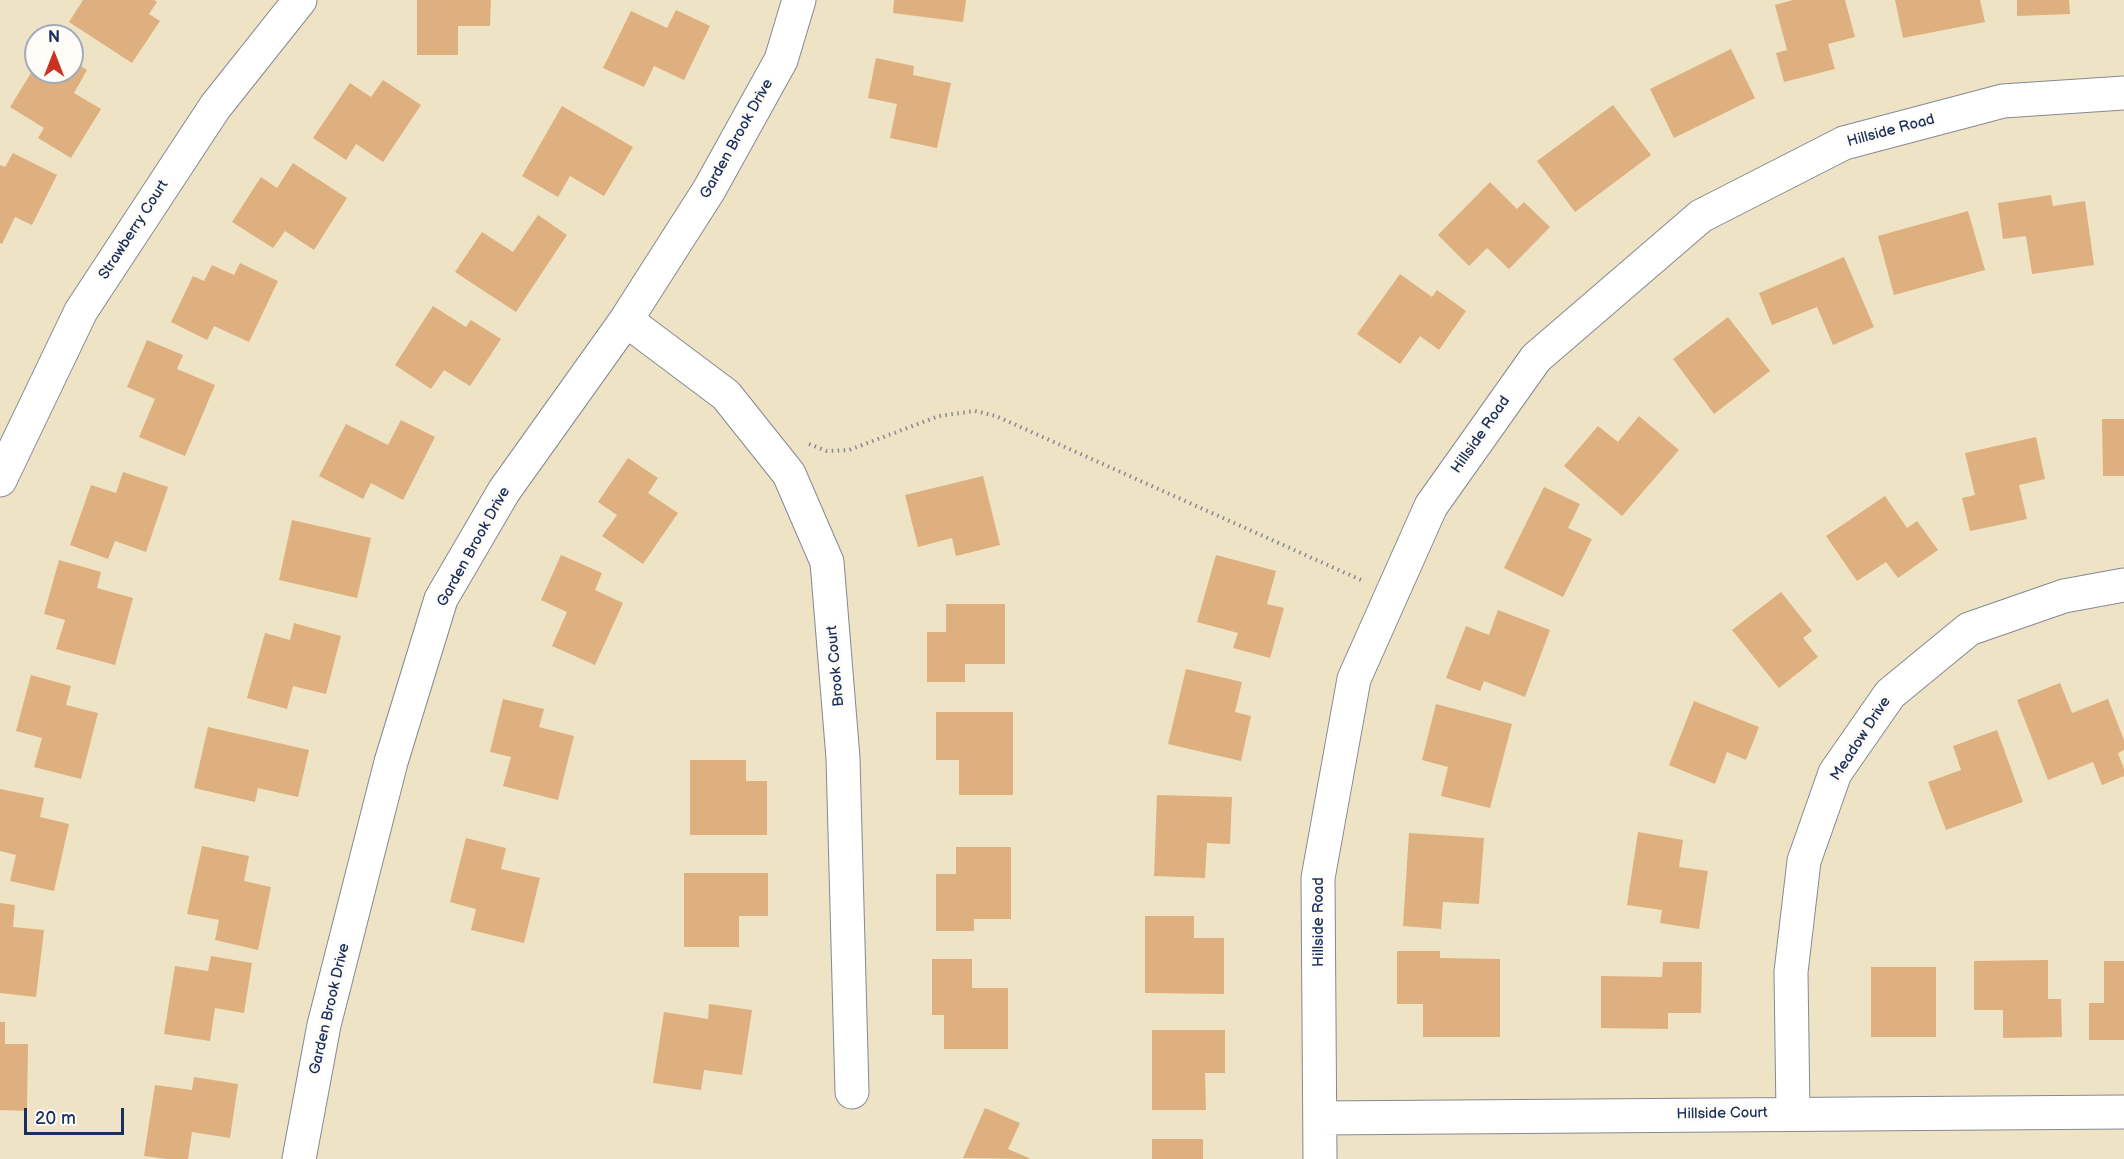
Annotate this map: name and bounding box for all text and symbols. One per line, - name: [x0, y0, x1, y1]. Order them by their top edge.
- north arrow: [24, 24, 84, 84]
- text: N: [48, 28, 60, 47]
- street label: Garden Brook Drive: [697, 76, 777, 202]
- street label: Hillside Road: [1845, 111, 1937, 151]
- street label: Strawberry Court: [95, 177, 173, 283]
- street label: Hillside Road: [1448, 393, 1514, 477]
- street label: Garden Brook Drive: [434, 484, 514, 610]
- street label: Brook Court: [823, 625, 849, 707]
- street label: Meadow Drive: [1827, 694, 1895, 784]
- street label: Hillside Road: [1310, 877, 1328, 967]
- street label: Garden Brook Drive: [306, 942, 354, 1076]
- scale bar: [27, 1096, 128, 1134]
- street label: Hillside Court: [1676, 1104, 1768, 1124]
- text: 20 m: [35, 1108, 76, 1129]

